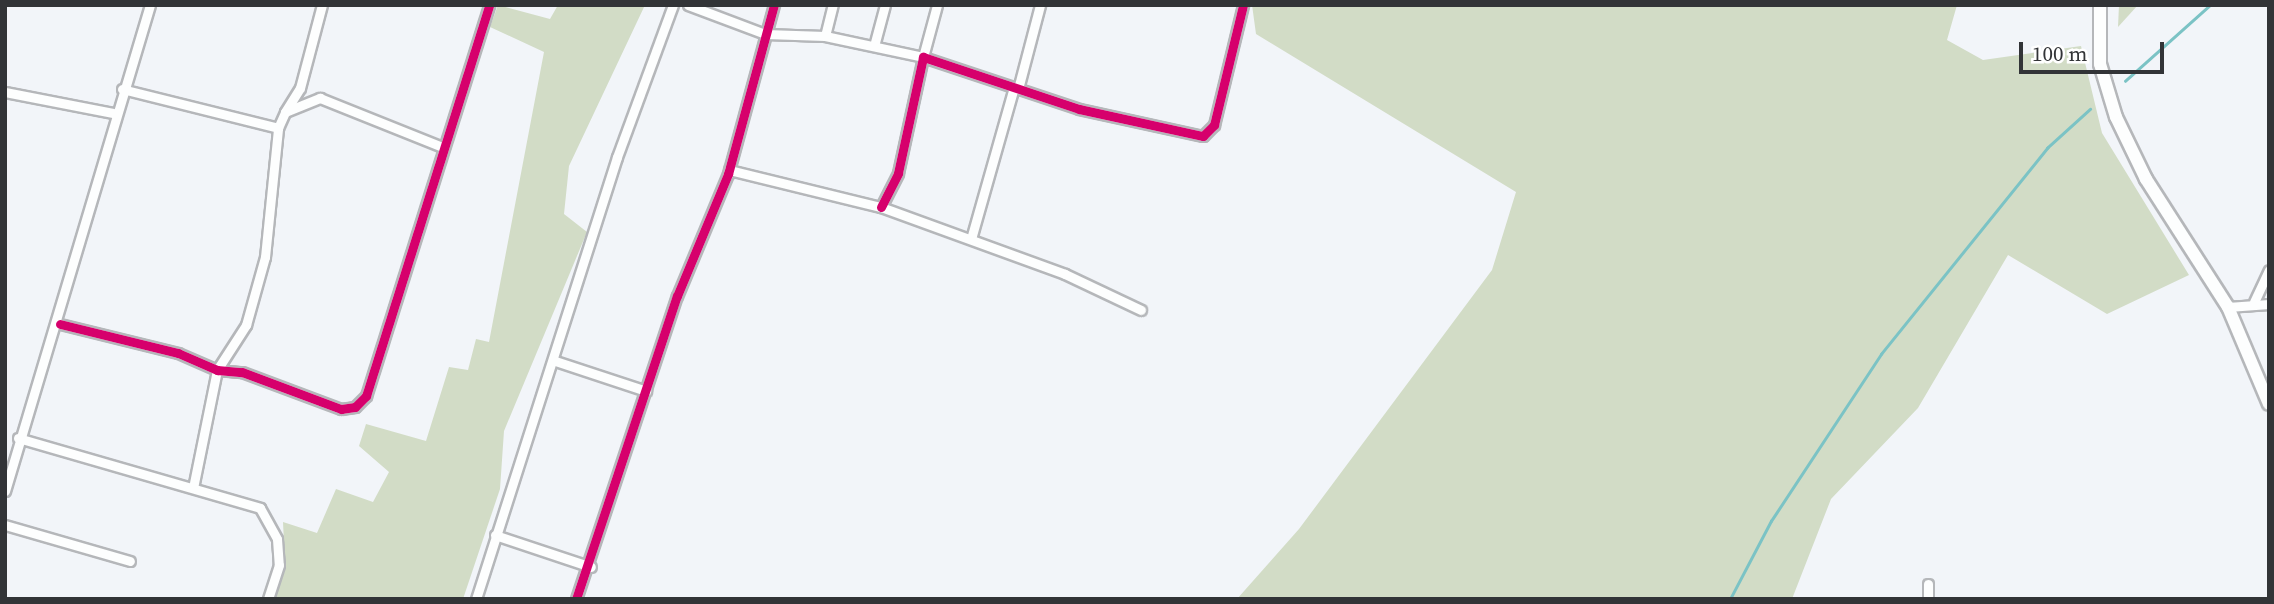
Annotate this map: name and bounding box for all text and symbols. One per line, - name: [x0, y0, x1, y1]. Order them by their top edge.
- scale bar: [2022, 28, 2167, 72]
- text: 100 m: [2032, 39, 2087, 68]

